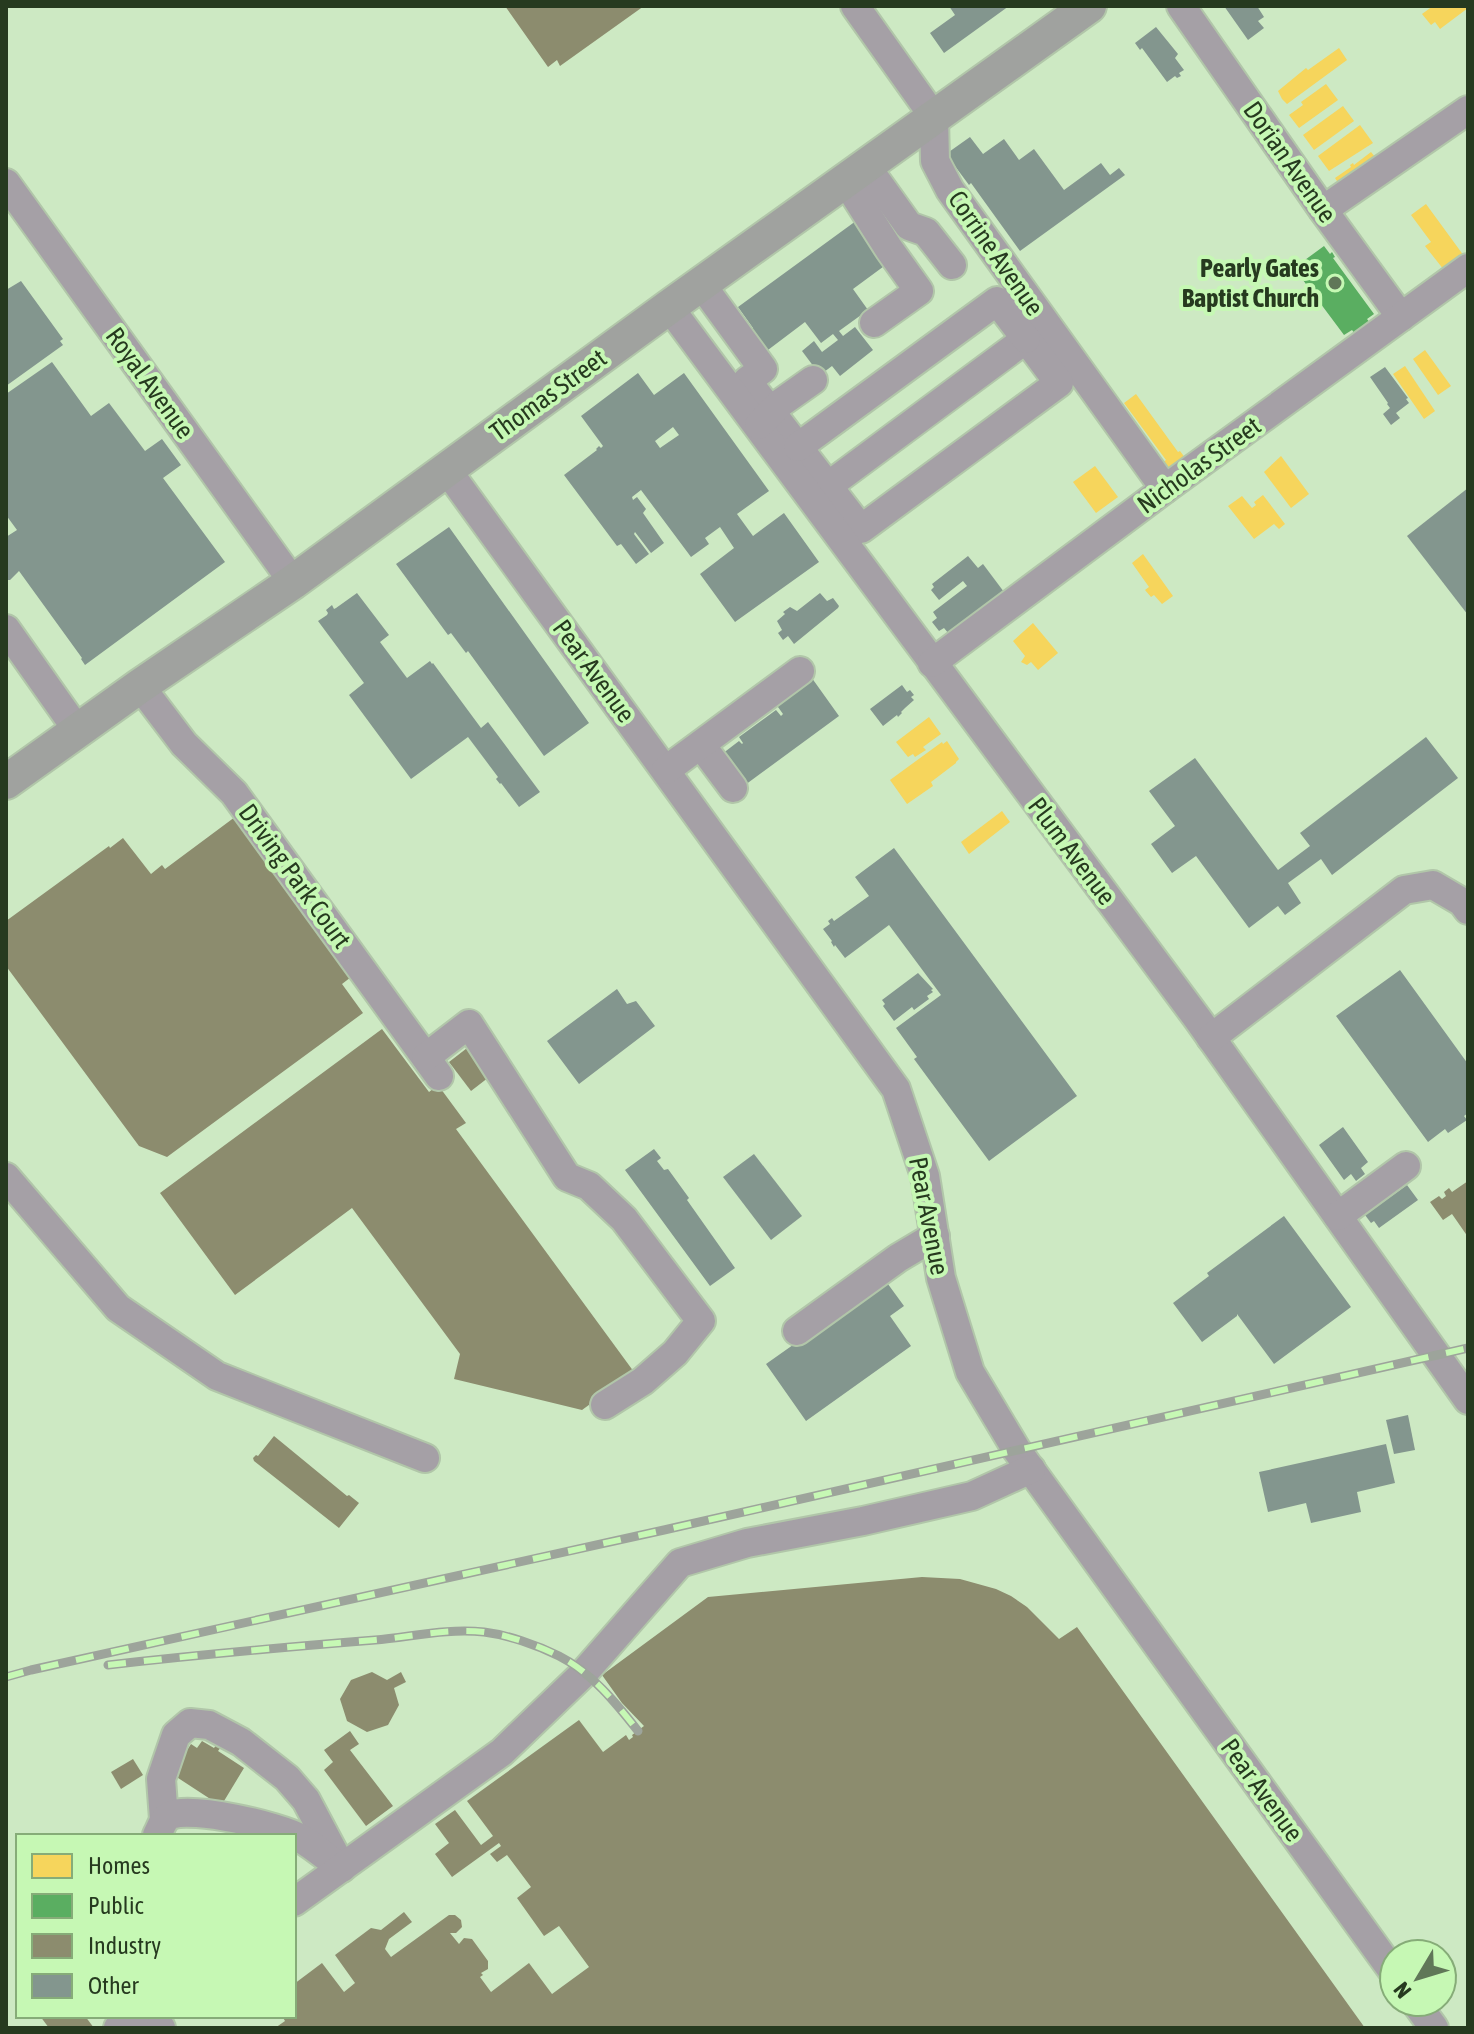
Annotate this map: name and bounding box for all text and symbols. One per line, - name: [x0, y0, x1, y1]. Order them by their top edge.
- street label: Dorian Avenue: [1237, 96, 1343, 228]
- street label: Corrine Avenue: [942, 185, 1050, 321]
- place label: Pearly Gates Baptist Church: [1182, 253, 1319, 313]
- marker: Pearly Gates Baptist Church: [1326, 274, 1344, 292]
- street label: Royal Avenue: [100, 322, 200, 444]
- street label: Thomas Street: [484, 343, 612, 447]
- street label: Nicholas Street: [1132, 410, 1266, 520]
- street label: Pear Avenue: [547, 614, 641, 728]
- street label: Plum Avenue: [1022, 791, 1122, 911]
- street label: Driving Park Court: [233, 798, 357, 954]
- street label: Pear Avenue: [903, 1154, 955, 1278]
- street label: Pear Avenue: [1215, 1733, 1309, 1847]
- legend: [16, 1834, 296, 2018]
- text: Homes: [88, 1852, 150, 1879]
- text: Public: [88, 1892, 144, 1919]
- text: Industry: [88, 1932, 161, 1959]
- north arrow: [1378, 1938, 1458, 2018]
- text: Other: [88, 1972, 139, 1999]
- text: N: [1388, 1977, 1416, 2003]

